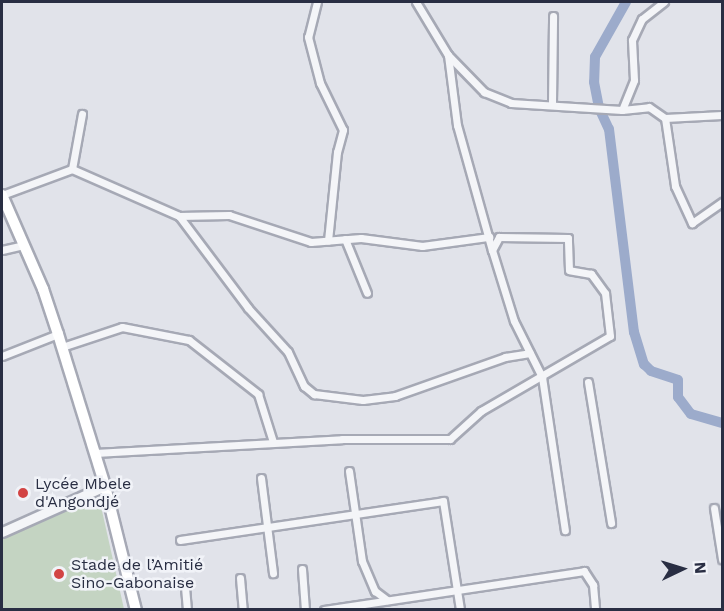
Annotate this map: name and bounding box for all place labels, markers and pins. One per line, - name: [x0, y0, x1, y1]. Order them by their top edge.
- place label: Lycée Mbele d'Angondjé: [35, 474, 131, 512]
- marker: Lycée Mbele d'Angondjé: [16, 486, 30, 500]
- place label: Stade de l’Amitié Sino-Gabonaise: [71, 555, 203, 593]
- marker: Stade de l’Amitié Sino-Gabonaise: [52, 567, 66, 581]

